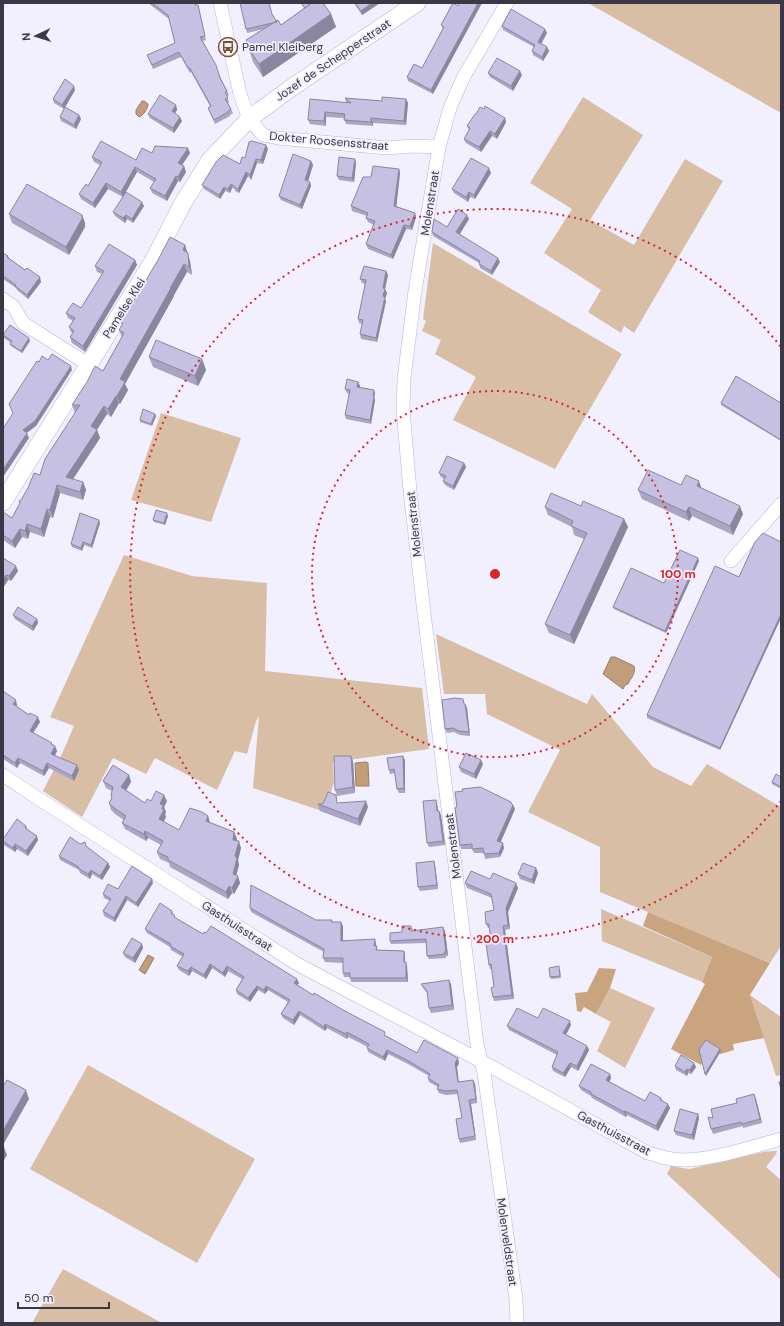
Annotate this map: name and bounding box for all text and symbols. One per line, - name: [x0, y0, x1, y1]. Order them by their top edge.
- street label: Jozef de Schepperstraat: [272, 15, 394, 105]
- north arrow: [16, 16, 56, 56]
- text: N: [19, 32, 33, 41]
- bus stop icon: Pamel Kleiberg: [217, 36, 239, 58]
- place label: Pamel Kleiberg: [242, 39, 324, 55]
- street label: Dokter Roosensstraat: [269, 128, 390, 154]
- street label: Molenstraat: [417, 169, 443, 237]
- street label: Pamelse Klei: [99, 274, 149, 341]
- street label: Molenstraat: [403, 490, 425, 558]
- text: 100 m: [660, 566, 696, 582]
- centre of rings: [488, 567, 502, 581]
- street label: Molenstraat: [441, 812, 465, 880]
- street label: Gasthuisstraat: [199, 897, 276, 955]
- text: 200 m: [476, 931, 514, 947]
- street label: Gasthuisstraat: [574, 1107, 654, 1159]
- street label: Molenveldstraat: [493, 1197, 521, 1287]
- scale bar: [18, 1284, 109, 1310]
- text: 50 m: [24, 1290, 53, 1306]

